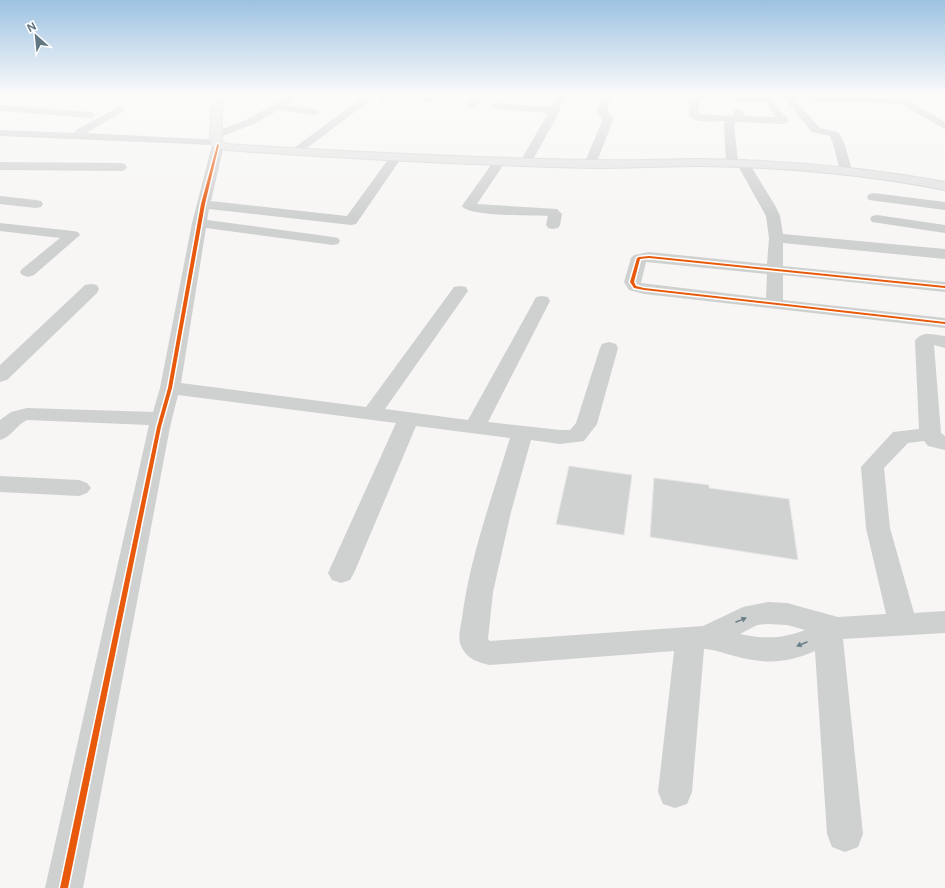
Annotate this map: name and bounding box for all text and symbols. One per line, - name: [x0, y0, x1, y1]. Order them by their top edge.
- north arrow: [16, 16, 56, 56]
- text: N: [25, 20, 38, 34]
- one-way arrow: [736, 617, 747, 623]
- one-way arrow: [797, 641, 808, 647]

